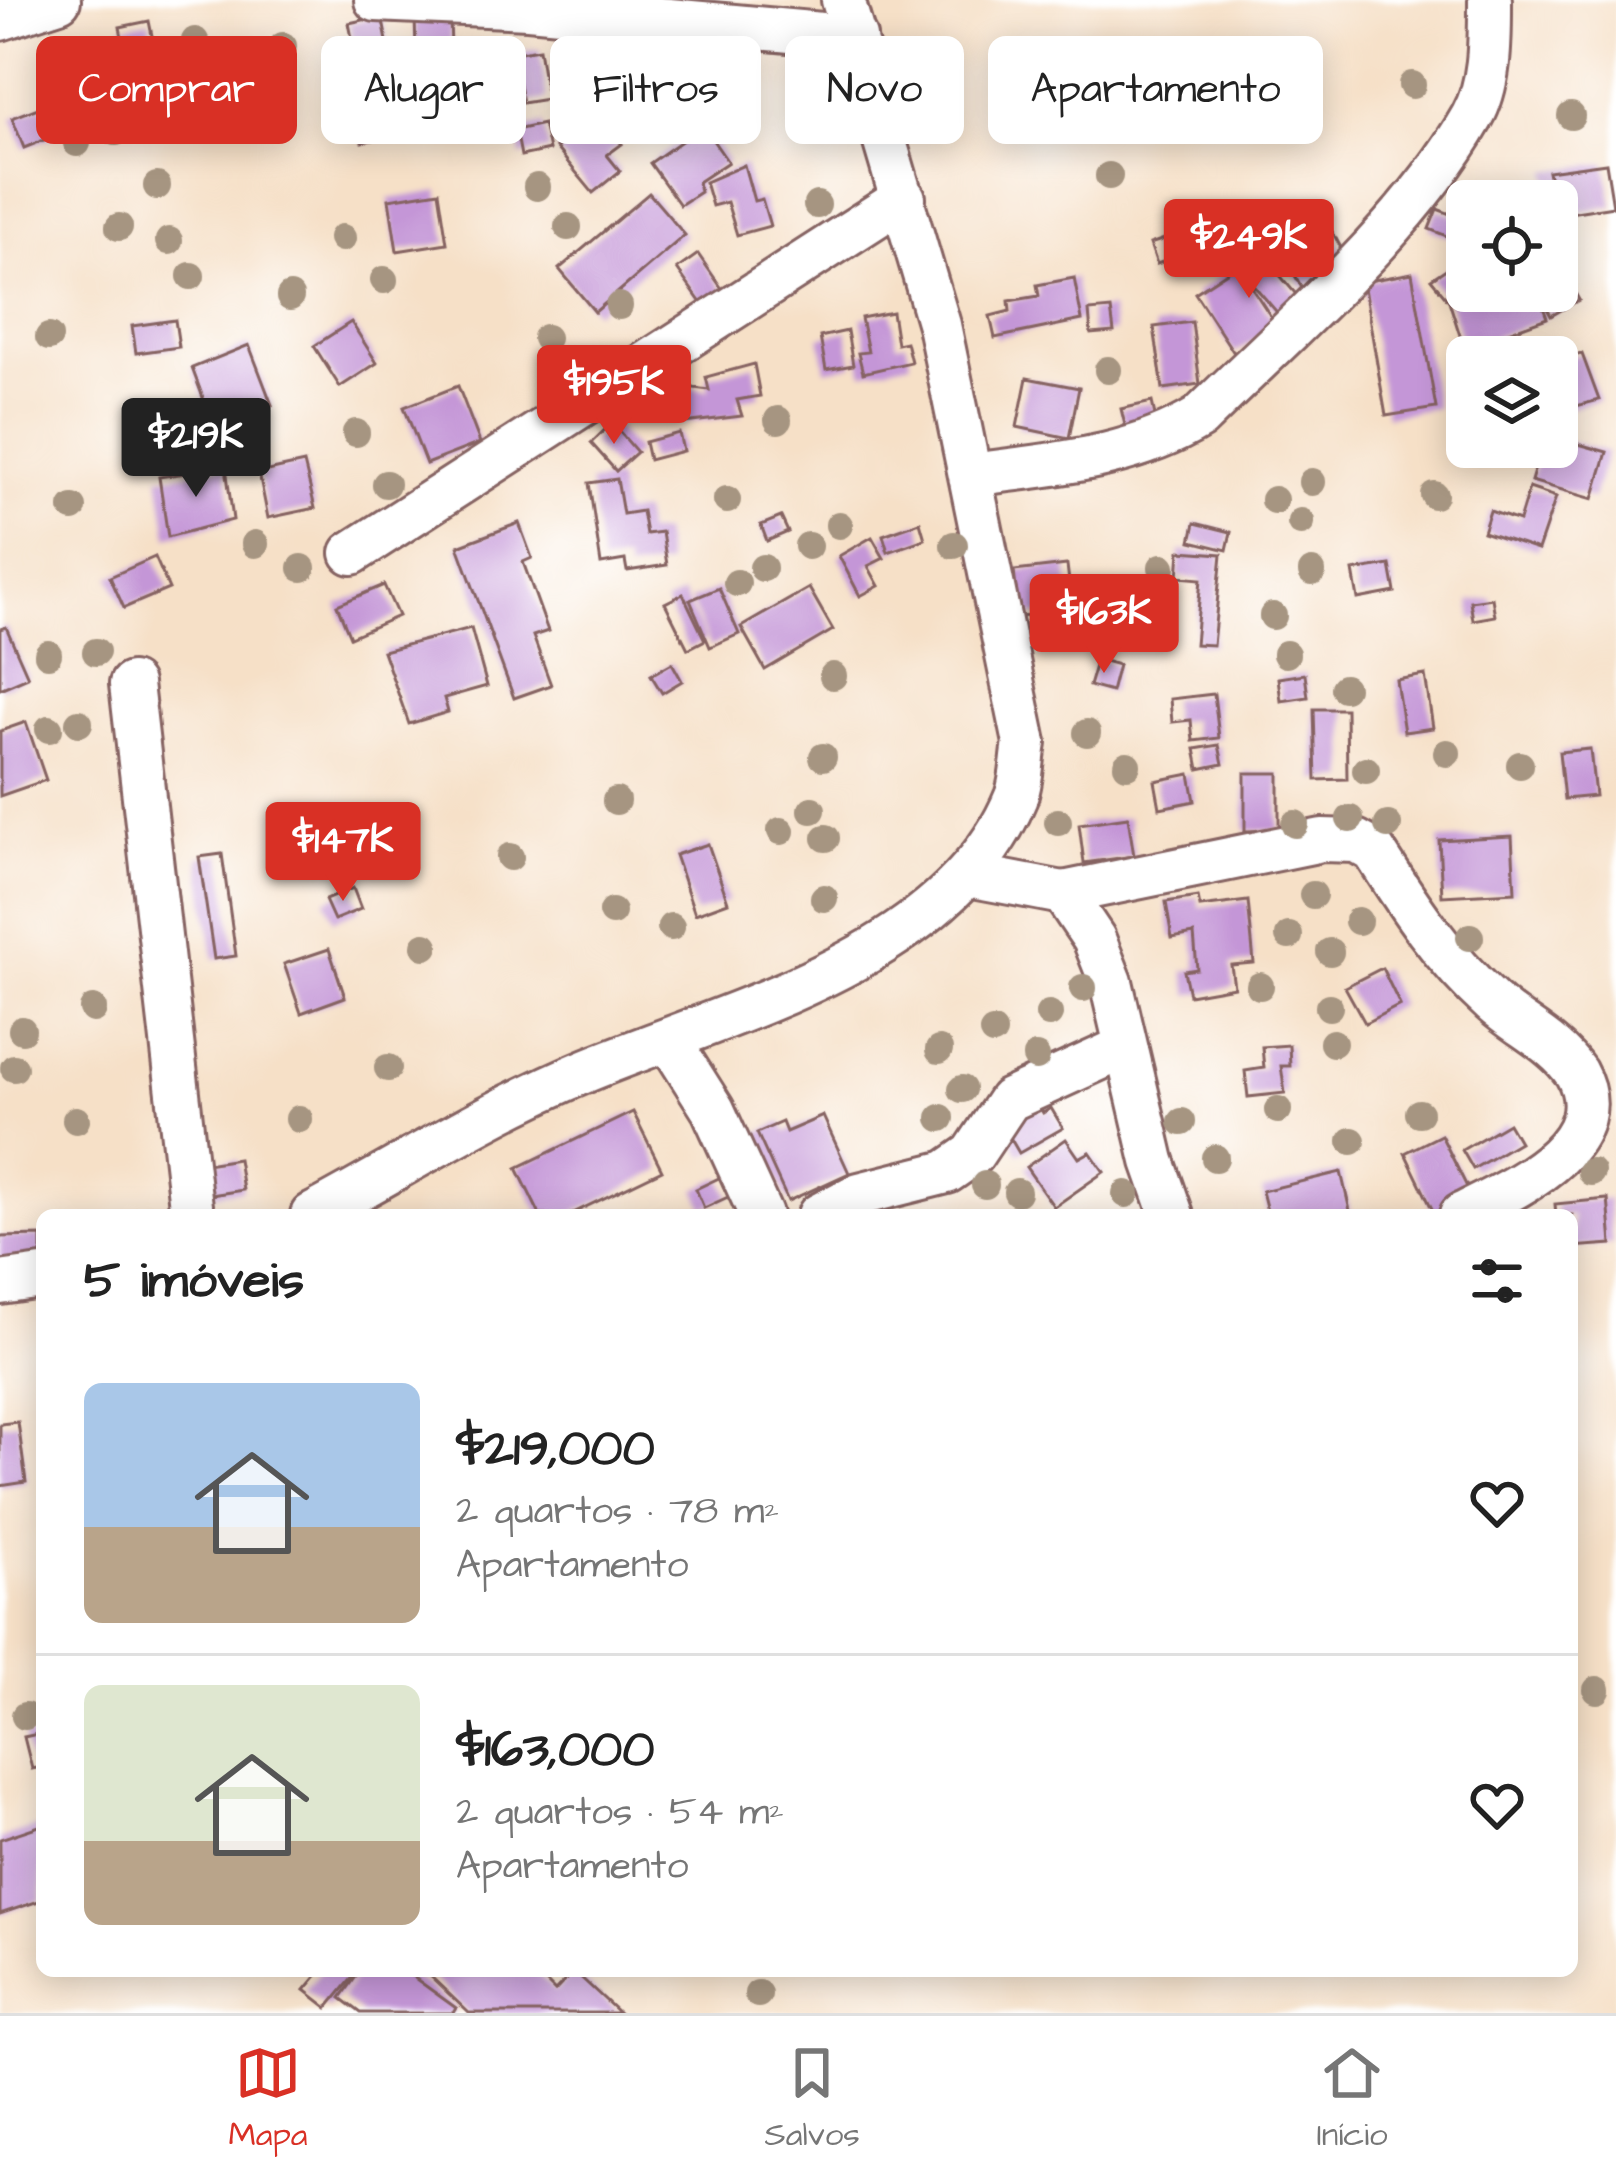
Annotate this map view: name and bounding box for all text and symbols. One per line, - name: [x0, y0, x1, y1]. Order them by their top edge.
- chip: Comprar: [36, 36, 297, 144]
- chip: Alugar: [321, 36, 526, 144]
- chip: Filtros: [550, 36, 761, 144]
- chip: Novo: [785, 36, 964, 144]
- chip: Apartamento: [988, 36, 1323, 144]
- map controls: [1446, 180, 1578, 468]
- button: locate: [1446, 180, 1578, 312]
- pin: $249K: [1165, 199, 1333, 301]
- text: $249K: [1191, 211, 1307, 265]
- button: layers: [1446, 336, 1578, 468]
- pin: $195K: [530, 345, 698, 447]
- text: $195K: [564, 357, 664, 411]
- pin: $219K: [112, 398, 280, 500]
- text: $219K: [149, 410, 243, 464]
- pin: $163K: [1020, 574, 1188, 676]
- text: $163K: [1057, 586, 1151, 640]
- pin: $147K: [259, 802, 427, 904]
- text: $147K: [293, 814, 393, 868]
- text: 5 imóveis: [84, 1246, 304, 1317]
- icon: filters: [1464, 1248, 1530, 1314]
- text: $219,000: [456, 1414, 655, 1485]
- icon: home: [180, 1431, 324, 1575]
- icon: heart: [1464, 1470, 1530, 1536]
- text: 2 quartos · 78 m²: [456, 1485, 779, 1539]
- text: Apartamento: [456, 1539, 688, 1593]
- text: $163,000: [456, 1715, 654, 1786]
- icon: home: [180, 1733, 324, 1877]
- icon: heart: [1464, 1772, 1530, 1838]
- text: 2 quartos · 54 m²: [456, 1786, 784, 1840]
- text: Apartamento: [456, 1840, 688, 1894]
- tab: Mapa: [228, 2040, 308, 2158]
- tab: Salvos: [764, 2040, 860, 2158]
- tab: Início: [1317, 2040, 1388, 2158]

